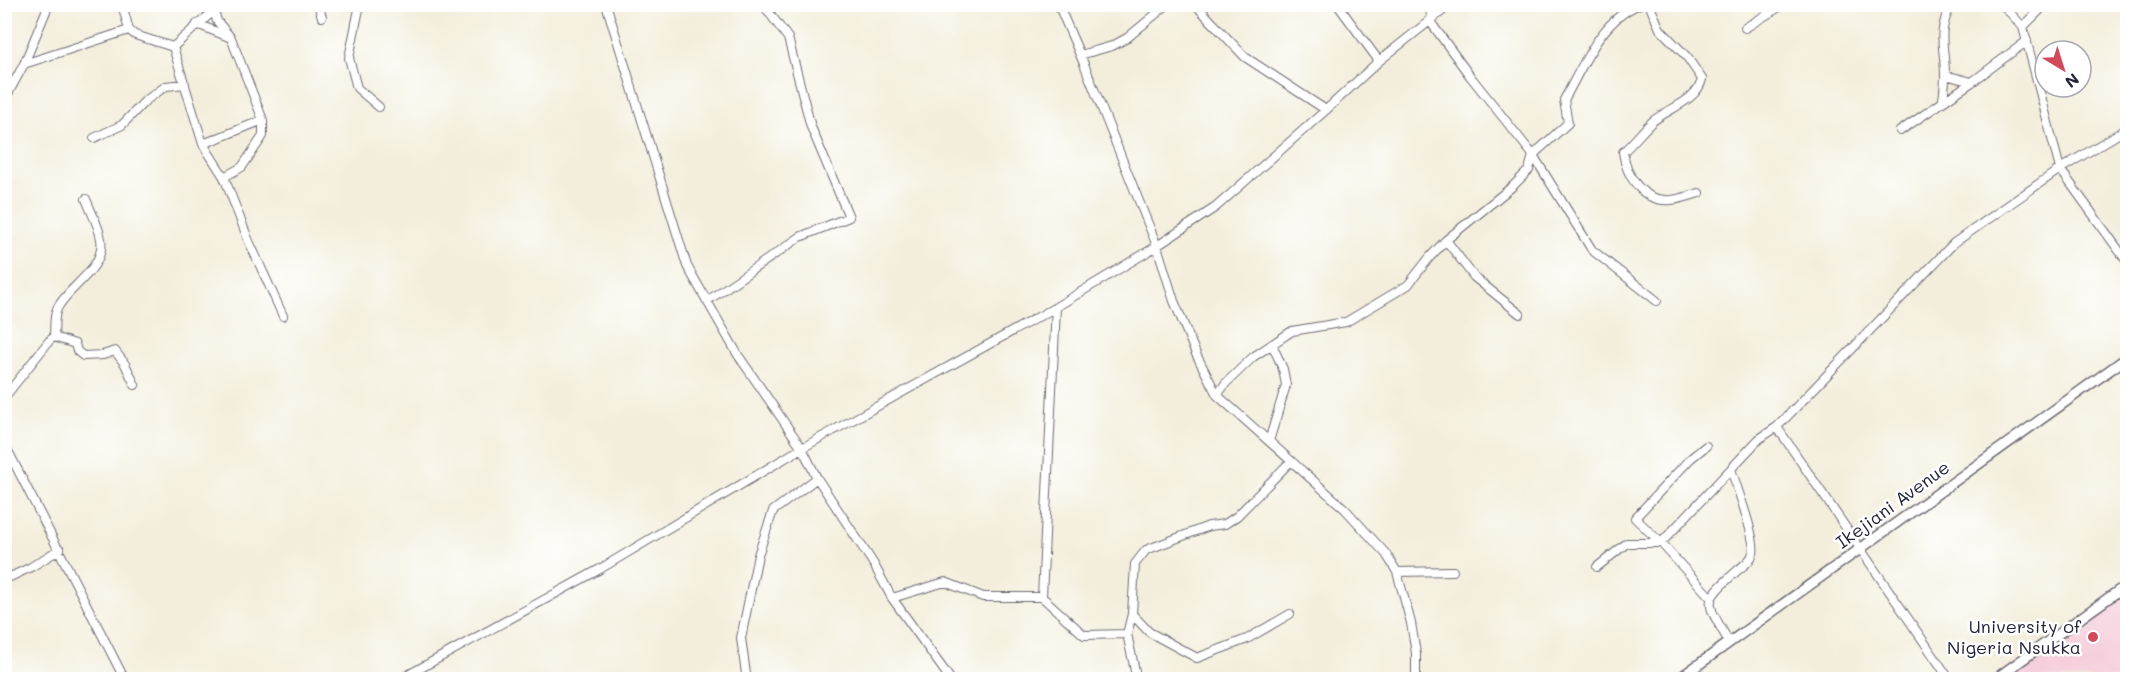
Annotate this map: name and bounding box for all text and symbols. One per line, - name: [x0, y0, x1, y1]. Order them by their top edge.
- north arrow: [2033, 39, 2093, 99]
- text: N: [2061, 69, 2084, 93]
- street label: Ikejiani Avenue: [1831, 455, 1954, 554]
- place label: University of Nigeria Nsukka: [1947, 614, 2082, 659]
- marker: University of Nigeria Nsukka: [2086, 630, 2100, 644]

